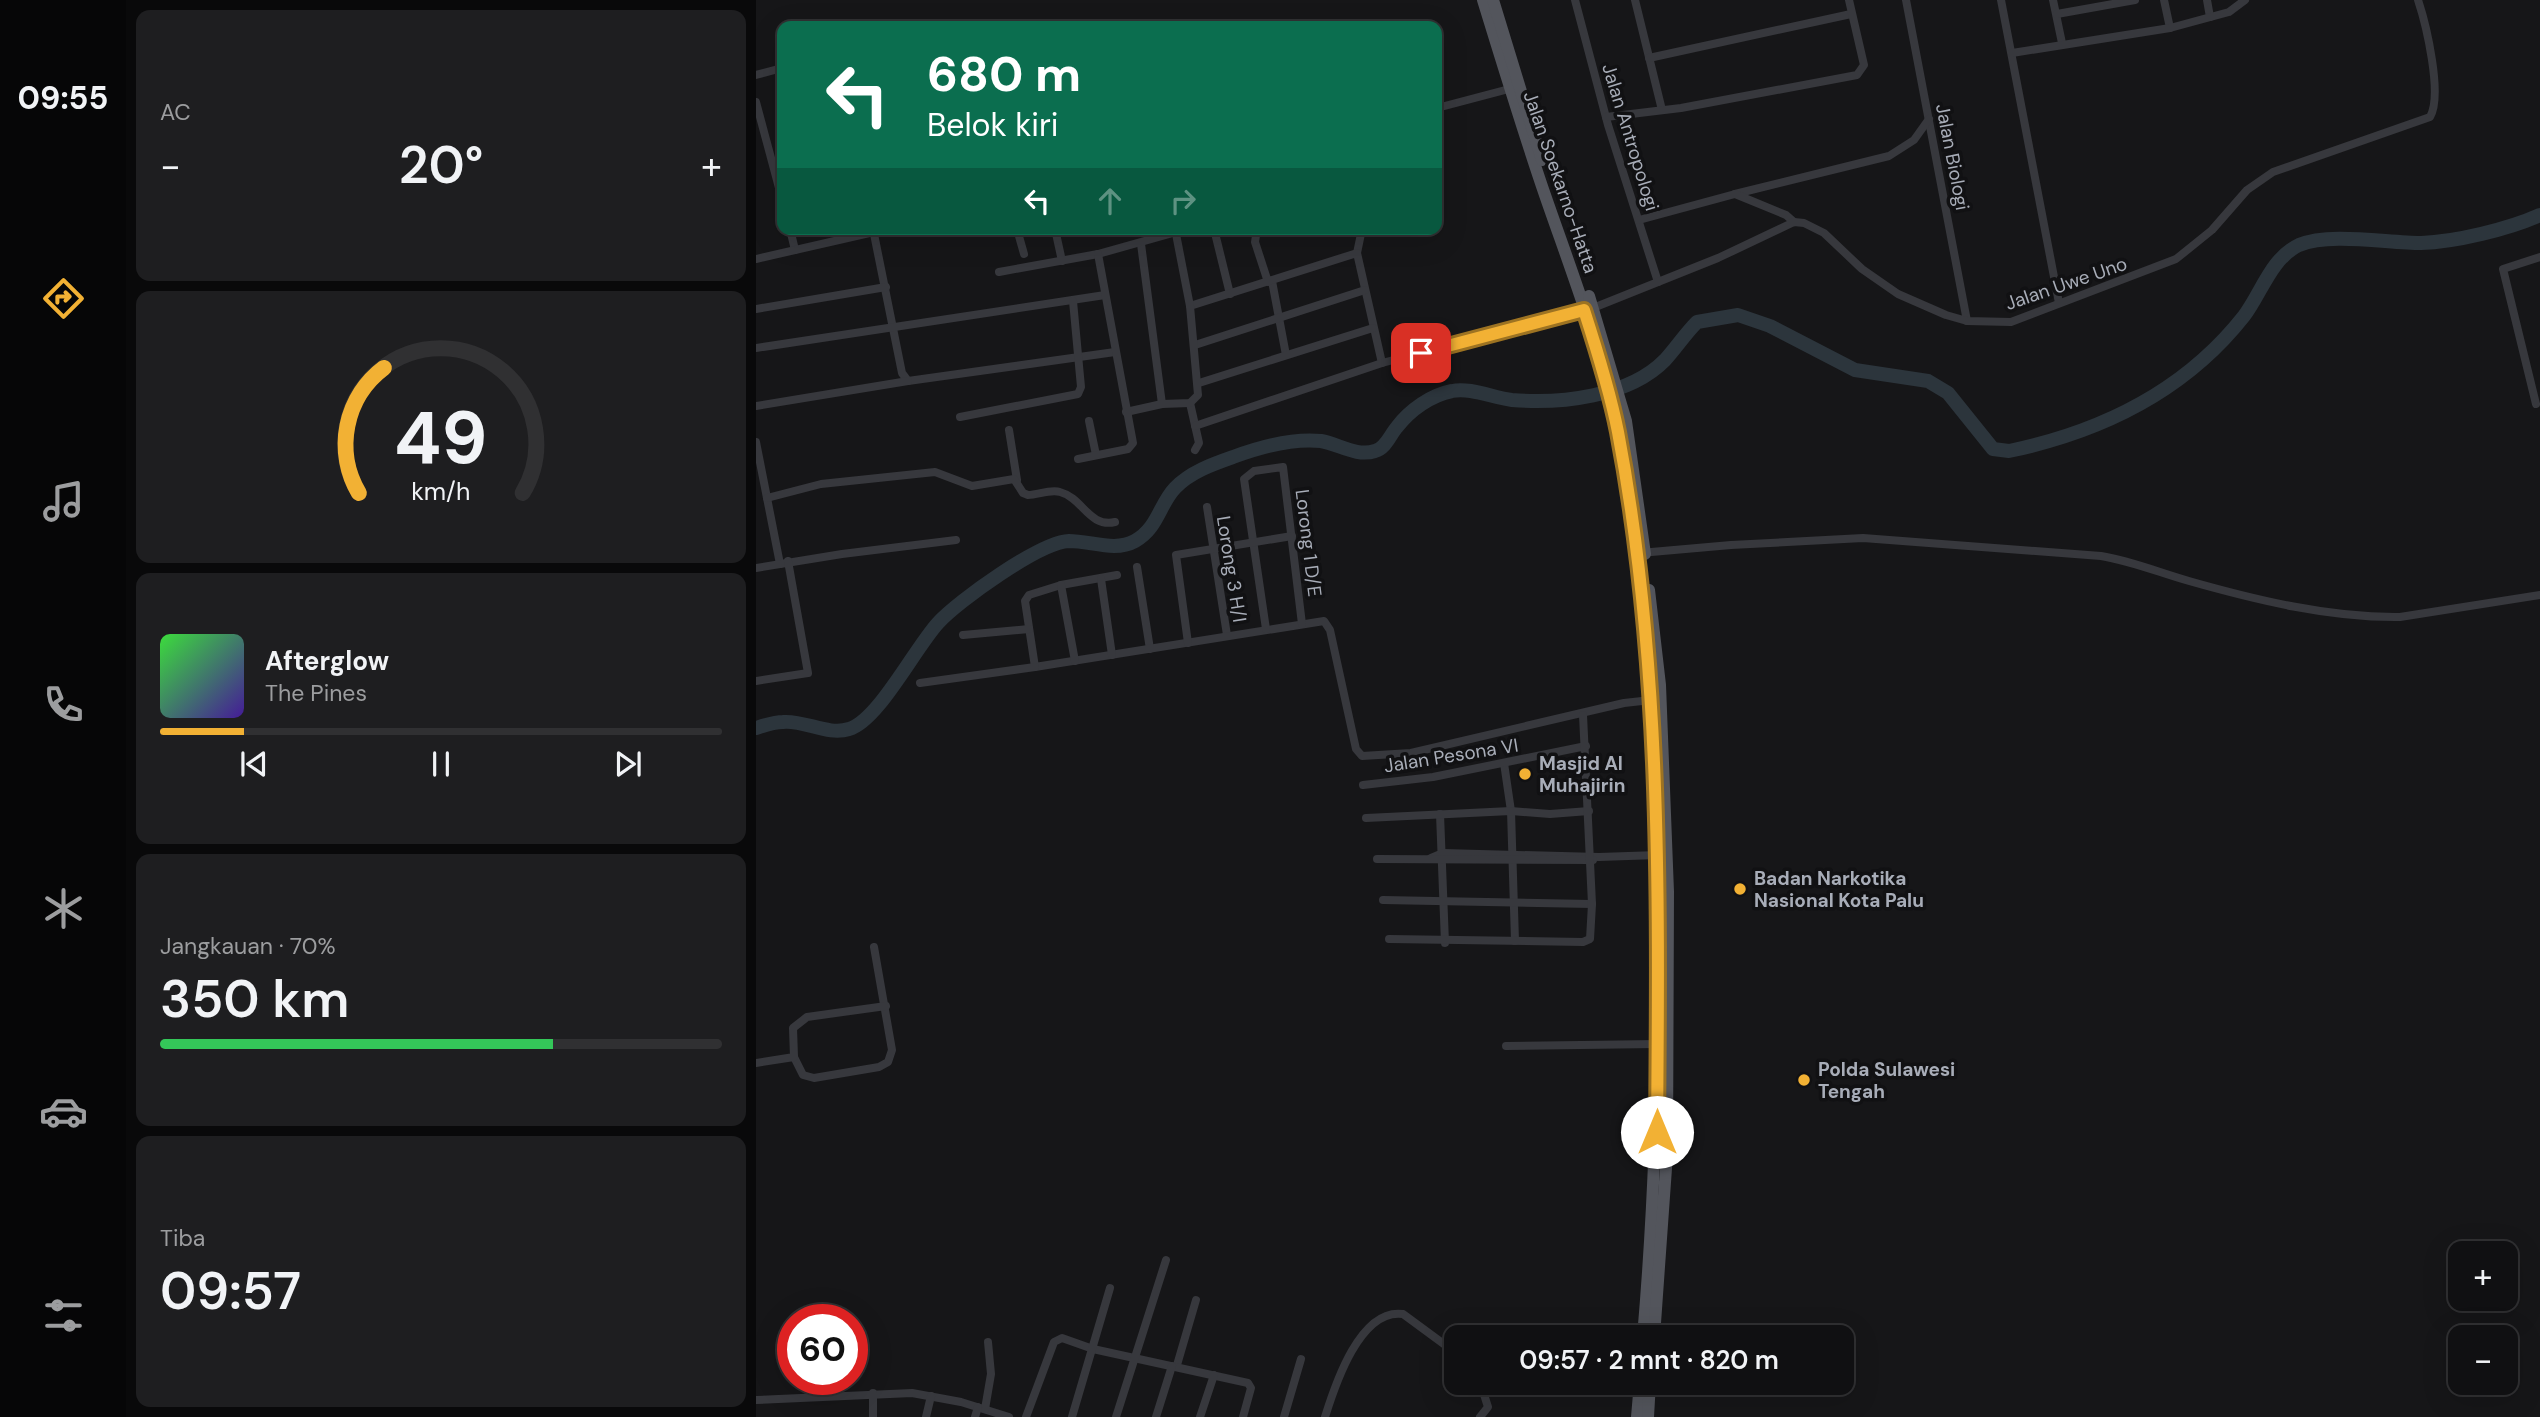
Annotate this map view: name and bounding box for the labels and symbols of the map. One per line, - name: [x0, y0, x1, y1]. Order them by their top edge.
- street label: Jalan Antropologi: [1596, 60, 1665, 214]
- street label: Jalan Soekarno-Hatta: [1518, 88, 1603, 277]
- street label: Jalan Biologi: [1930, 102, 1975, 212]
- street label: Jalan Uwe Uno: [2002, 251, 2130, 316]
- pin: [1391, 323, 1451, 383]
- street label: Lorong 1 D/E: [1290, 488, 1327, 598]
- street label: Lorong 3 H/I: [1211, 514, 1252, 624]
- street label: Jalan Pesona VI: [1382, 733, 1520, 778]
- place label: Masjid Al Muhajirin: [1539, 751, 1626, 798]
- marker: Masjid Al Muhajirin: [1517, 766, 1533, 782]
- place label: Badan Narkotika Nasional Kota Palu: [1754, 866, 1924, 913]
- marker: Badan Narkotika Nasional Kota Palu: [1732, 881, 1748, 897]
- place label: Polda Sulawesi Tengah: [1818, 1057, 1955, 1104]
- marker: Polda Sulawesi Tengah: [1796, 1072, 1812, 1088]
- position arrow: [1620, 1095, 1694, 1169]
- speed limit sign: 60: [777, 1304, 868, 1395]

